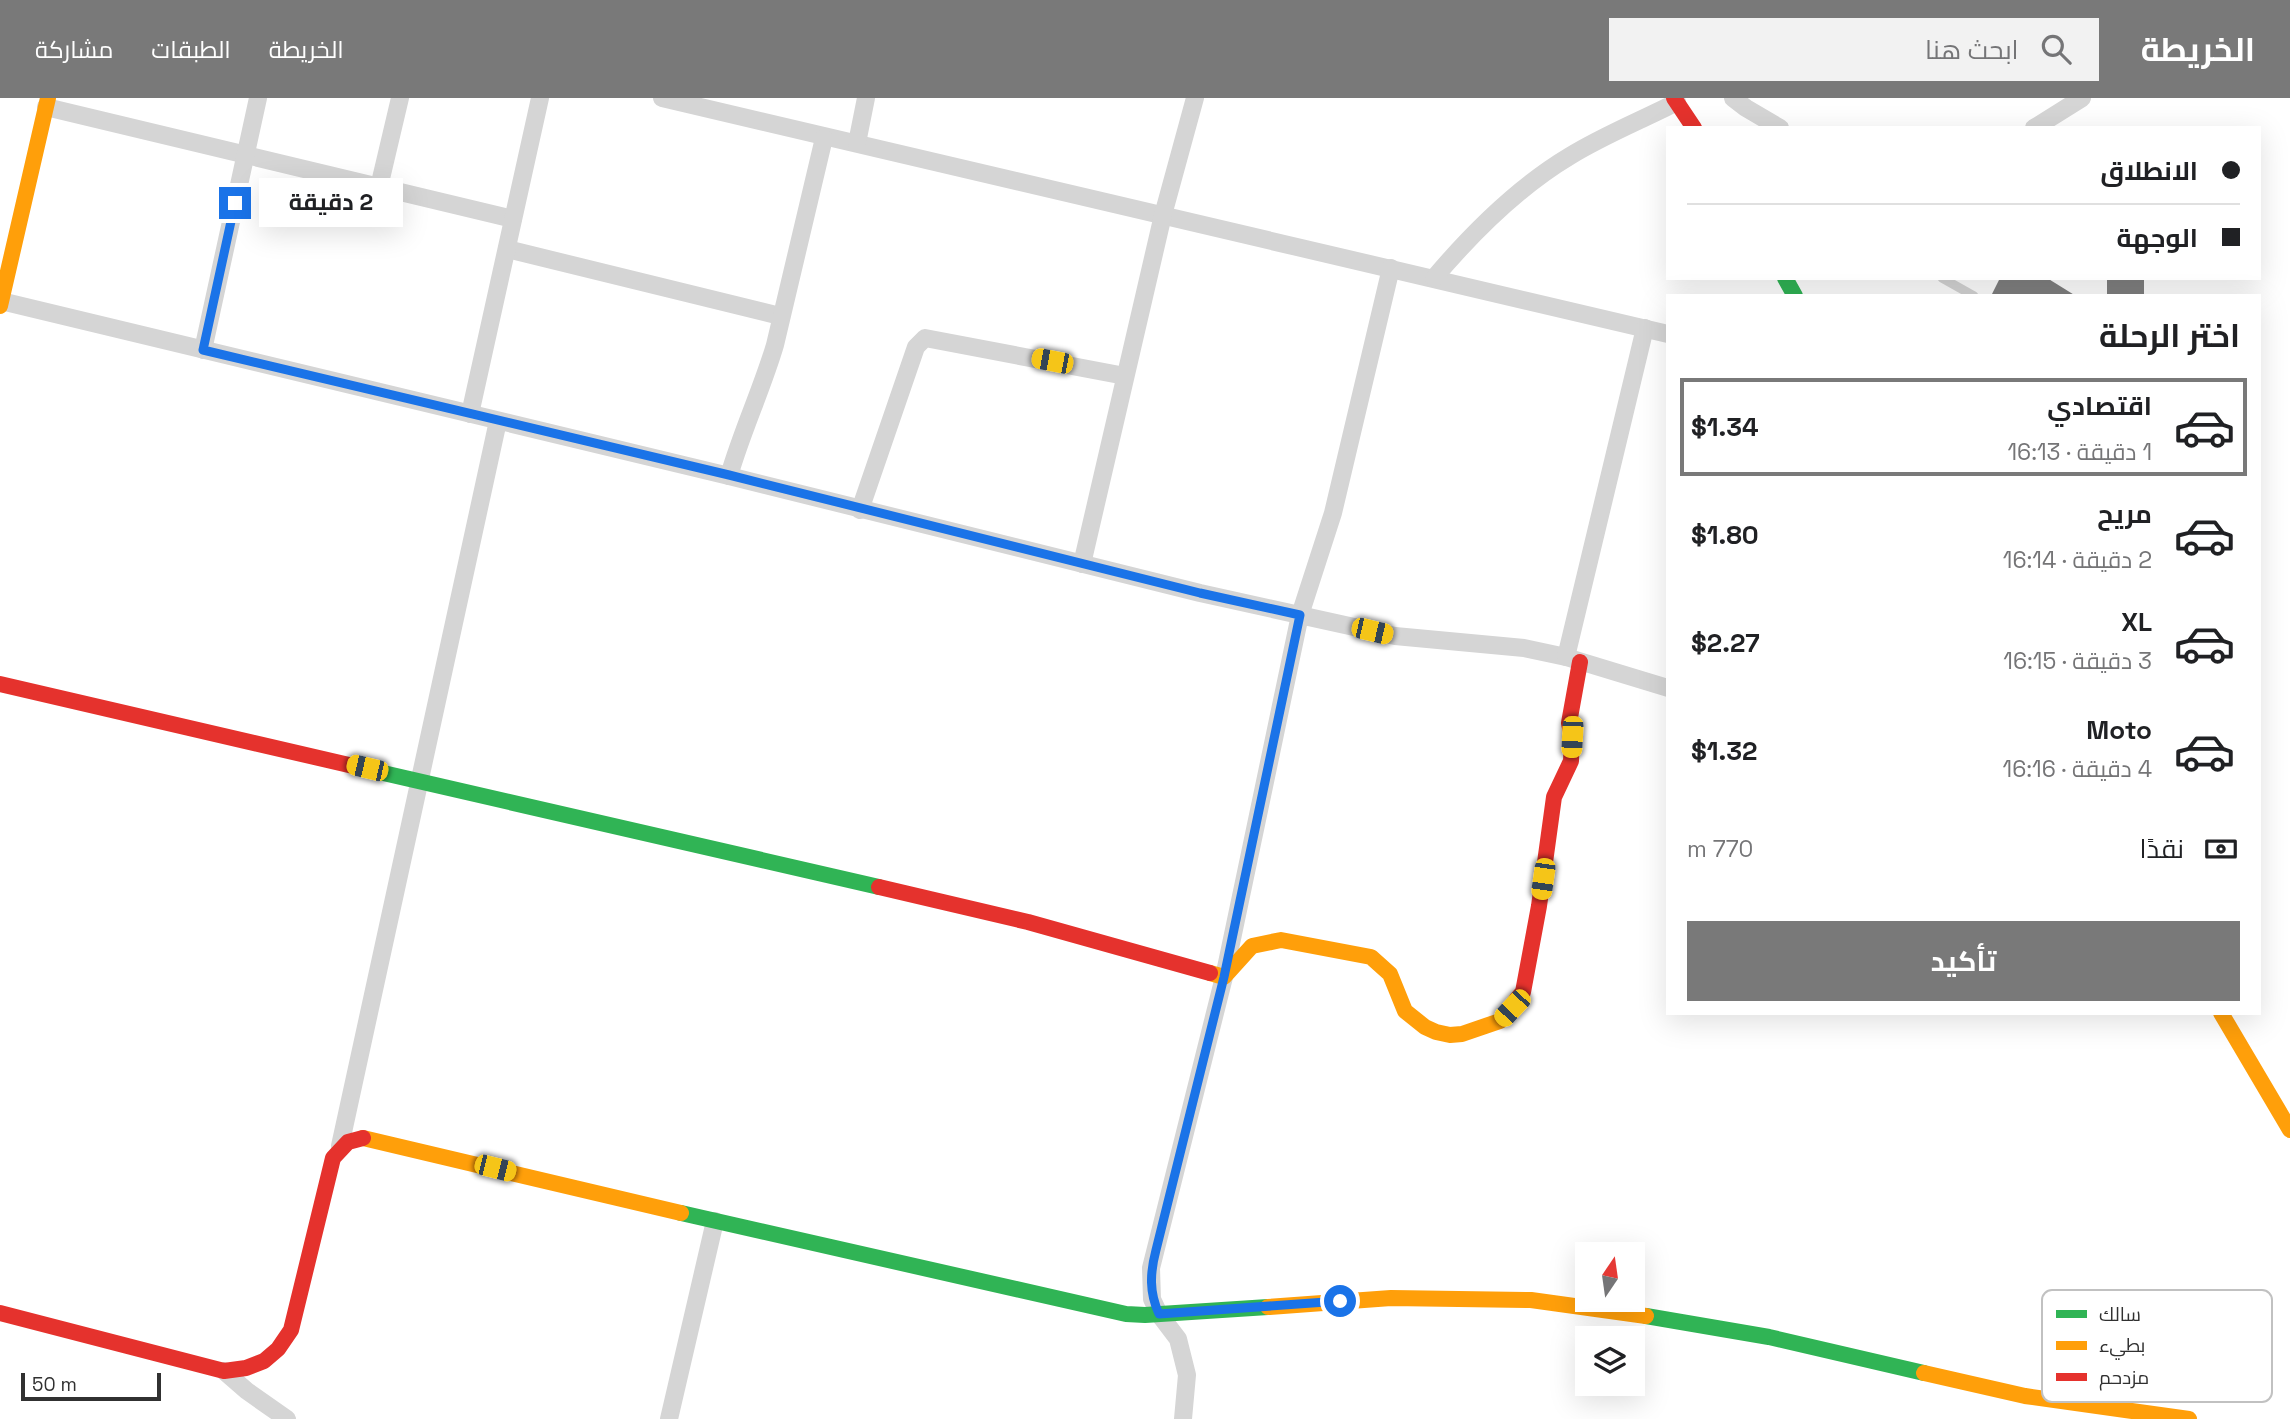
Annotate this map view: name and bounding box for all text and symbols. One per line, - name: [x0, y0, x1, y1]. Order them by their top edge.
- search box: [1609, 18, 2099, 81]
- text: الخريطة: [2141, 29, 2255, 71]
- icon: search: [2037, 30, 2075, 68]
- text: ابحث هنا: [1925, 33, 2019, 67]
- text: مشاركة: [35, 34, 113, 65]
- text: الطبقات: [151, 34, 231, 65]
- text: الخريطة: [269, 34, 344, 65]
- text: الانطلاق: [2100, 154, 2198, 188]
- callout: 2 دقيقة: [260, 178, 403, 228]
- route end: [219, 187, 251, 219]
- text: 2 دقيقة: [289, 187, 373, 217]
- text: الوجهة: [2117, 221, 2198, 255]
- text: اختر الرحلة: [2099, 316, 2240, 356]
- car: [1030, 347, 1075, 375]
- text: اقتصادي: [2047, 389, 2152, 423]
- icon: car: [2173, 396, 2236, 459]
- text: $1.34: [1691, 410, 1759, 444]
- text: 1 دقيقة · 16:13: [2008, 437, 2152, 467]
- text: مريح: [2097, 497, 2152, 531]
- icon: car: [2173, 504, 2236, 567]
- text: $1.80: [1691, 518, 1759, 552]
- text: 2 دقيقة · 16:14: [2003, 545, 2152, 575]
- text: XL: [2121, 605, 2152, 639]
- icon: car: [2173, 612, 2236, 675]
- car: [1350, 616, 1395, 646]
- text: $2.27: [1691, 626, 1760, 660]
- text: 3 دقيقة · 16:15: [2003, 646, 2152, 676]
- text: Moto: [2086, 713, 2152, 747]
- car: [1561, 715, 1584, 759]
- icon: car: [2173, 720, 2236, 783]
- text: $1.32: [1691, 734, 1758, 768]
- car: [345, 753, 390, 783]
- text: 4 دقيقة · 16:16: [2003, 754, 2152, 784]
- icon: cash: [2202, 830, 2240, 868]
- text: نقدًا: [2140, 832, 2184, 866]
- text: 770 m: [1687, 834, 1753, 864]
- car: [1530, 857, 1557, 901]
- button: تأكيد: [1687, 921, 2240, 1001]
- car: [1490, 985, 1535, 1031]
- car: [473, 1153, 518, 1183]
- north arrow: [1575, 1242, 1645, 1312]
- map controls: [1575, 1242, 1645, 1396]
- route start: [1324, 1285, 1356, 1317]
- legend: [2042, 1290, 2272, 1402]
- text: سالك: [2099, 1302, 2141, 1327]
- button: layers: [1575, 1326, 1645, 1396]
- text: بطيء: [2099, 1333, 2145, 1360]
- text: مزدحم: [2099, 1365, 2149, 1391]
- scale bar: [21, 1370, 161, 1402]
- text: 50 m: [32, 1372, 77, 1397]

